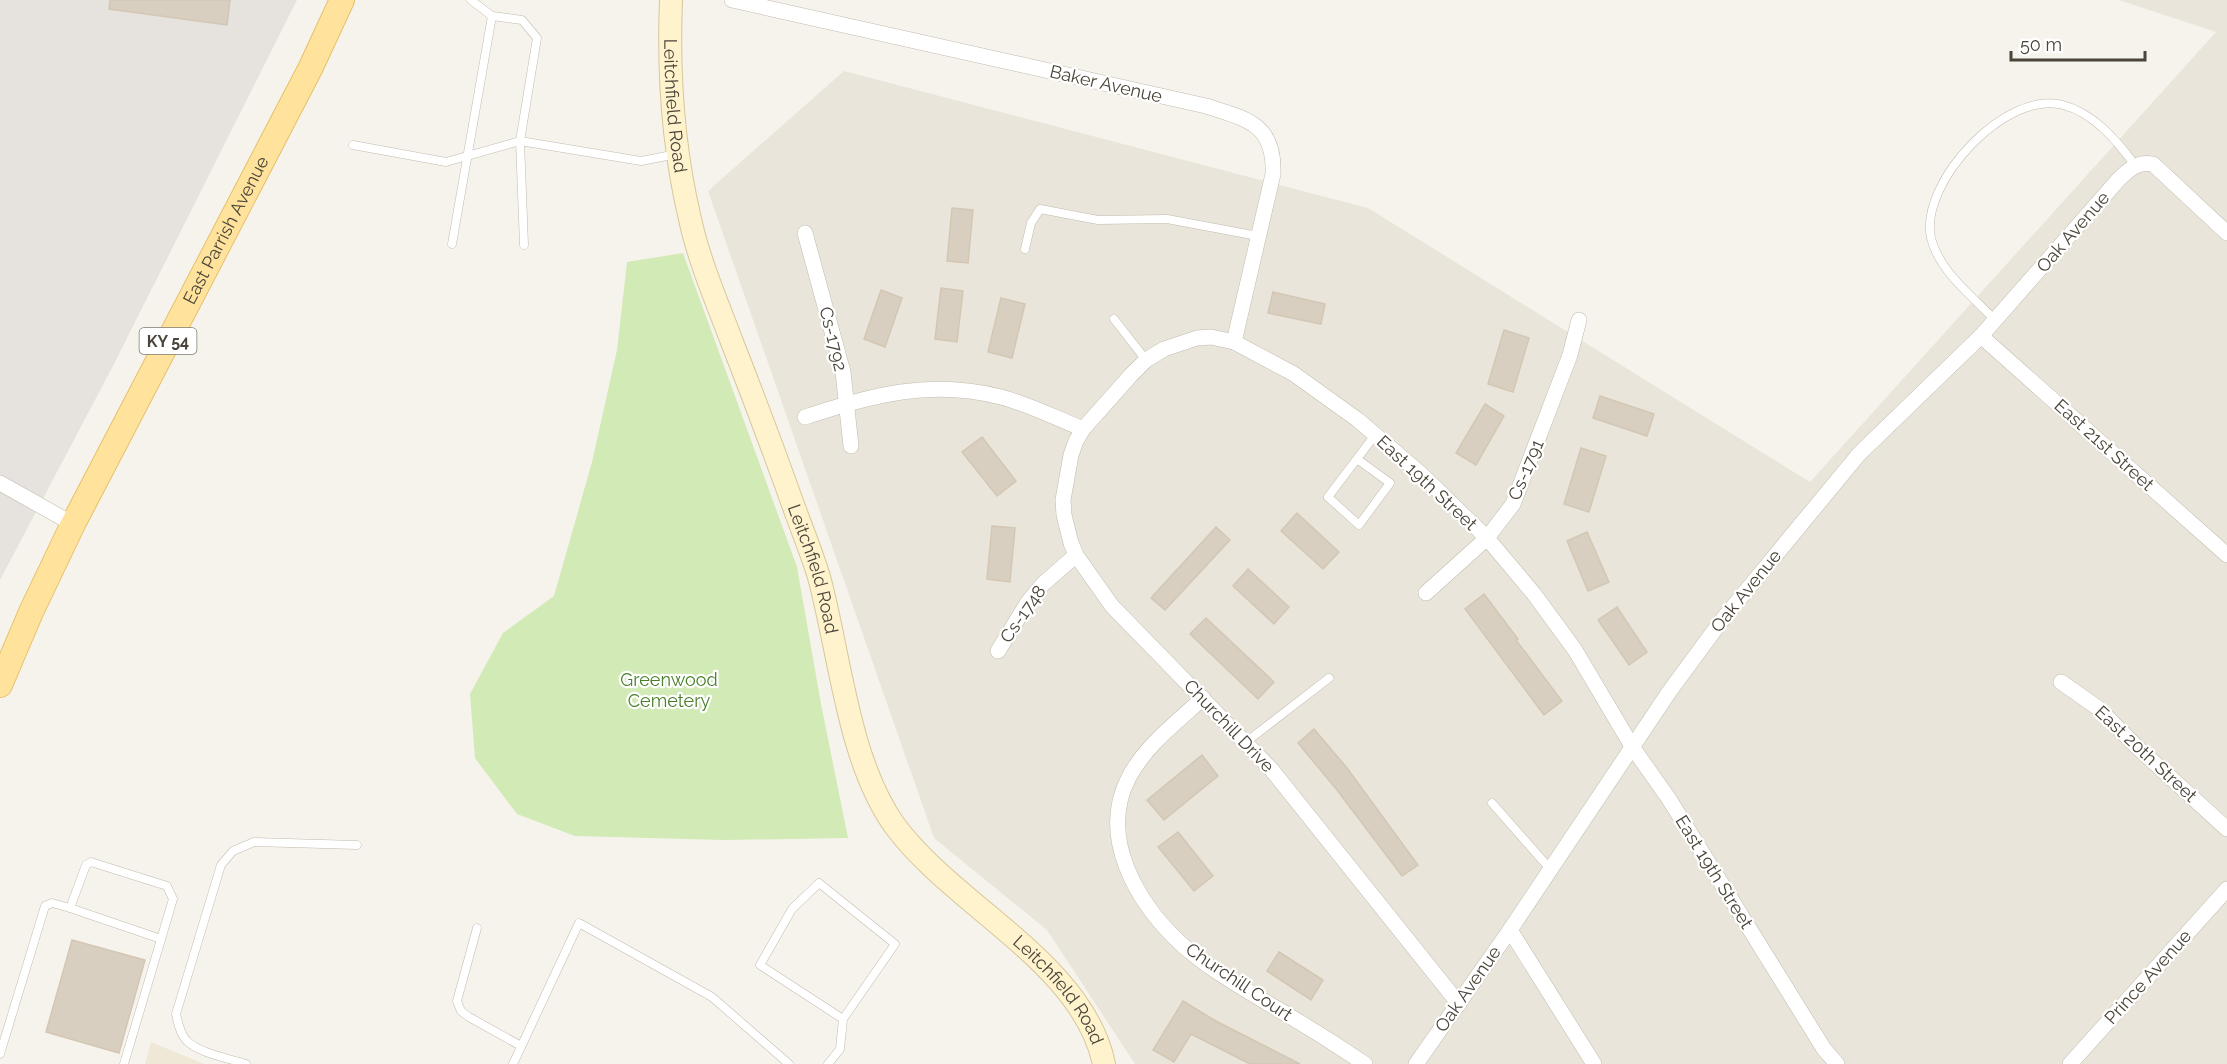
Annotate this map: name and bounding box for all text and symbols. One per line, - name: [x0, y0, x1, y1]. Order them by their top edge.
- scale bar: [2011, 24, 2144, 62]
- text: 50 m: [2020, 34, 2062, 55]
- street label: Leitchfield Road: [660, 39, 692, 174]
- street label: Baker Avenue: [1048, 60, 1165, 107]
- street label: East Parrish Avenue: [178, 152, 273, 308]
- street label: Oak Avenue: [2032, 187, 2114, 276]
- street label: Cs-1792: [815, 304, 852, 373]
- road number: KY 54: [140, 328, 196, 354]
- street label: East 21st Street: [2050, 395, 2158, 495]
- street label: East 19th Street: [1373, 431, 1482, 534]
- street label: Cs-1791: [1503, 436, 1548, 503]
- street label: Leitchfield Road: [784, 501, 843, 635]
- street label: Oak Avenue: [1706, 545, 1786, 636]
- street label: Cs-1748: [995, 581, 1050, 646]
- park label: Greenwood Cemetery: [620, 669, 718, 711]
- street label: Churchill Drive: [1180, 675, 1279, 777]
- street label: East 20th Street: [2091, 701, 2202, 806]
- street label: East 19th Street: [1671, 811, 1758, 932]
- street label: Prince Avenue: [2100, 925, 2196, 1028]
- street label: Leitchfield Road: [1009, 931, 1108, 1047]
- street label: Churchill Court: [1182, 938, 1296, 1025]
- street label: Oak Avenue: [1430, 941, 1505, 1036]

